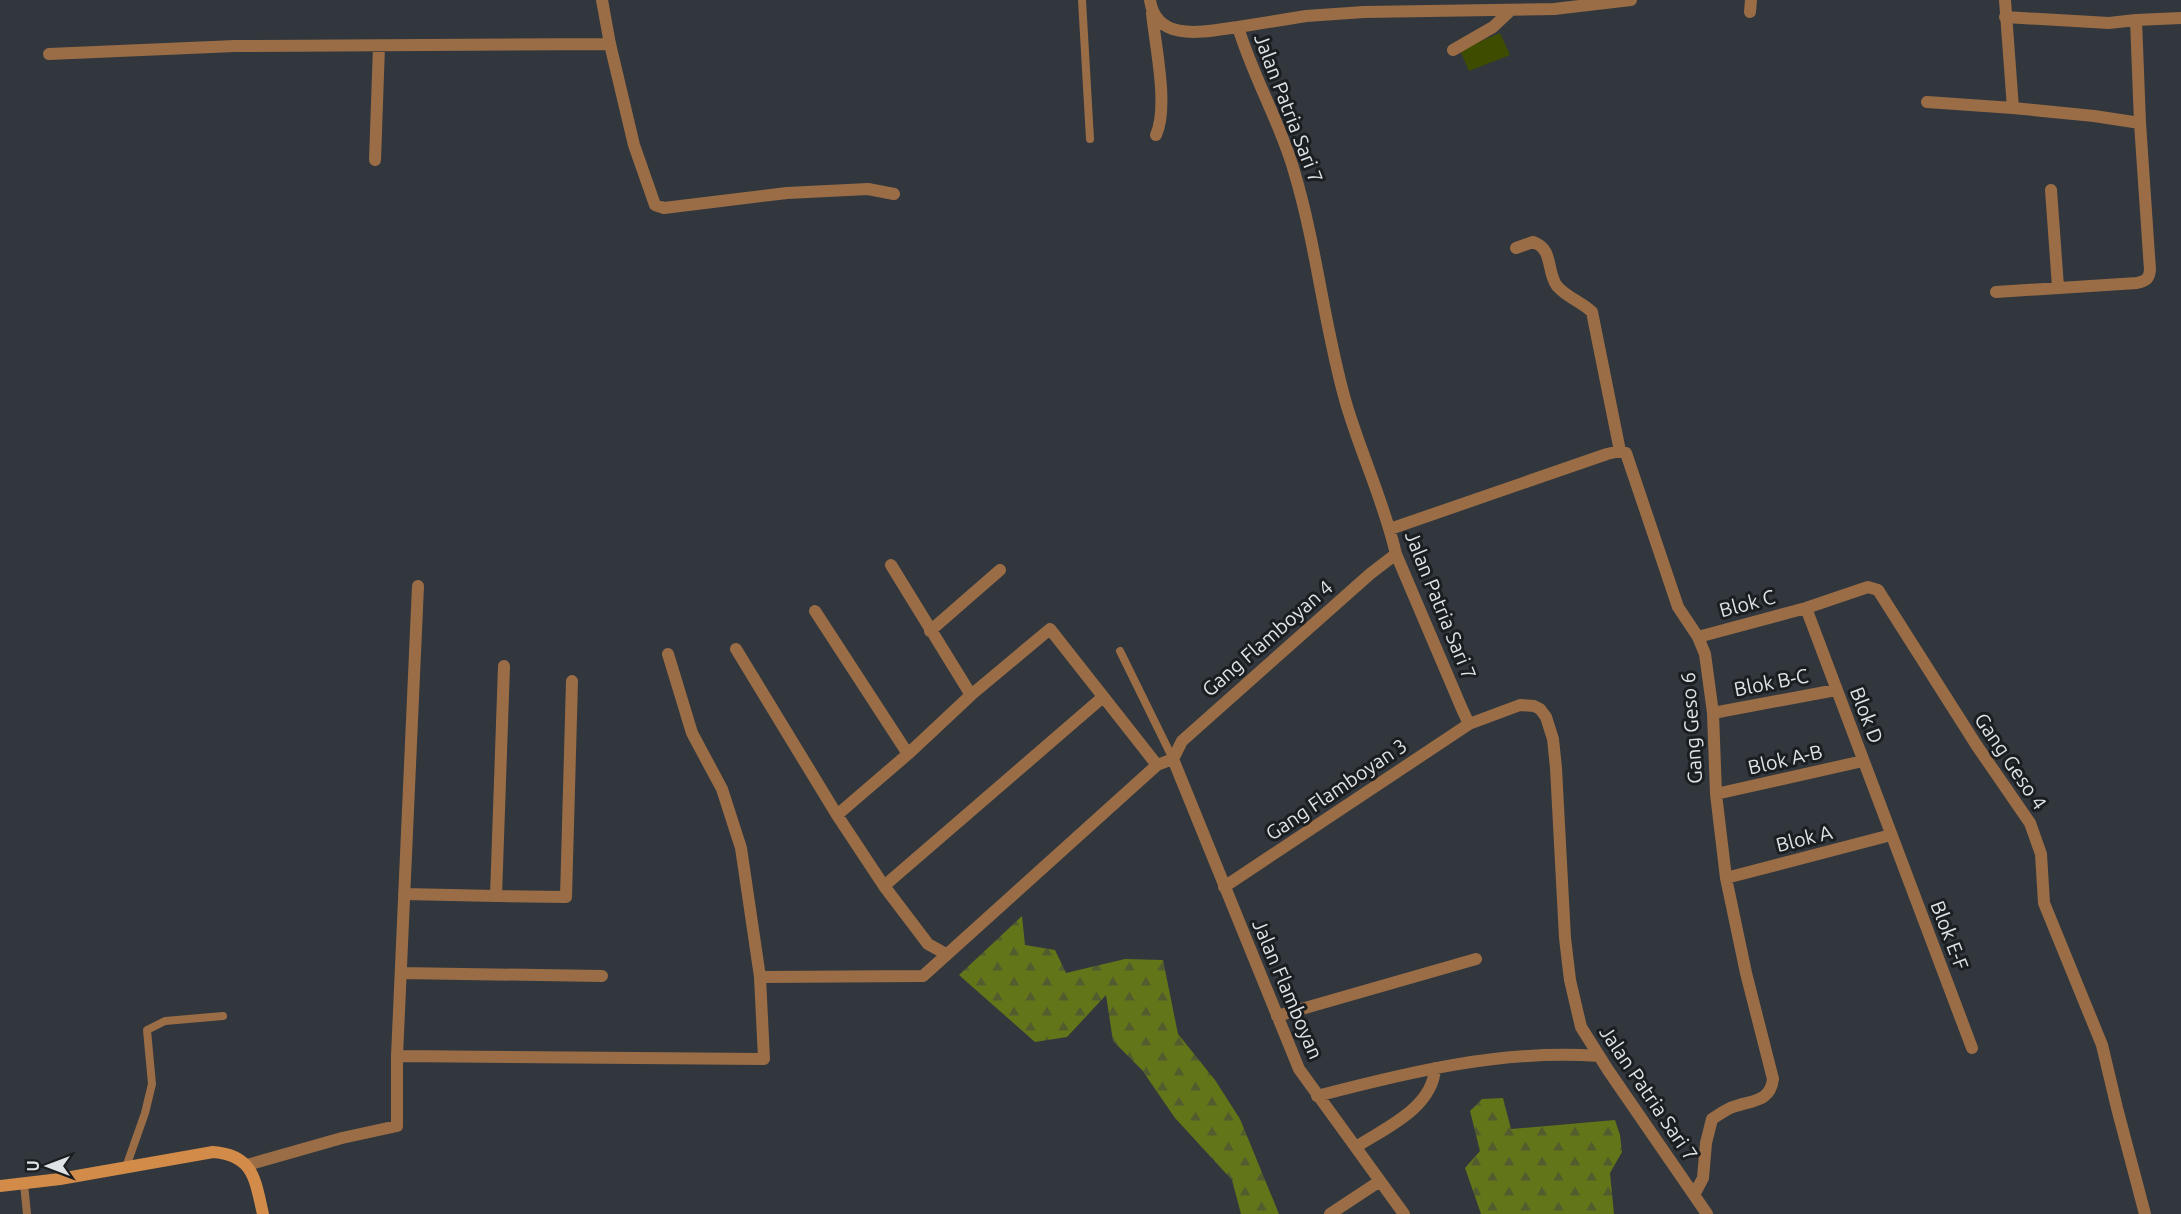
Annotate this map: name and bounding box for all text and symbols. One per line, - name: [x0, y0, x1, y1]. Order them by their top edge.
- street label: Jalan Patria Sari 7: [1250, 30, 1328, 186]
- street label: Jalan Patria Sari 7: [1401, 527, 1481, 683]
- street label: Gang Flamboyan 4: [1197, 575, 1337, 701]
- street label: Blok C: [1717, 585, 1777, 621]
- street label: Blok B-C: [1732, 664, 1810, 700]
- street label: Gang Geso 6: [1676, 672, 1706, 784]
- street label: Blok D: [1846, 684, 1888, 746]
- street label: Gang Geso 4: [1970, 708, 2052, 814]
- street label: Gang Flamboyan 3: [1261, 733, 1411, 845]
- street label: Blok A-B: [1745, 739, 1825, 779]
- street label: Blok A: [1773, 820, 1835, 856]
- street label: Blok E-F: [1926, 897, 1974, 973]
- street label: Jalan Flamboyan: [1248, 916, 1328, 1062]
- street label: Jalan Patria Sari 7: [1595, 1021, 1703, 1165]
- north arrow: [18, 1136, 78, 1196]
- text: U: [24, 1160, 42, 1172]

